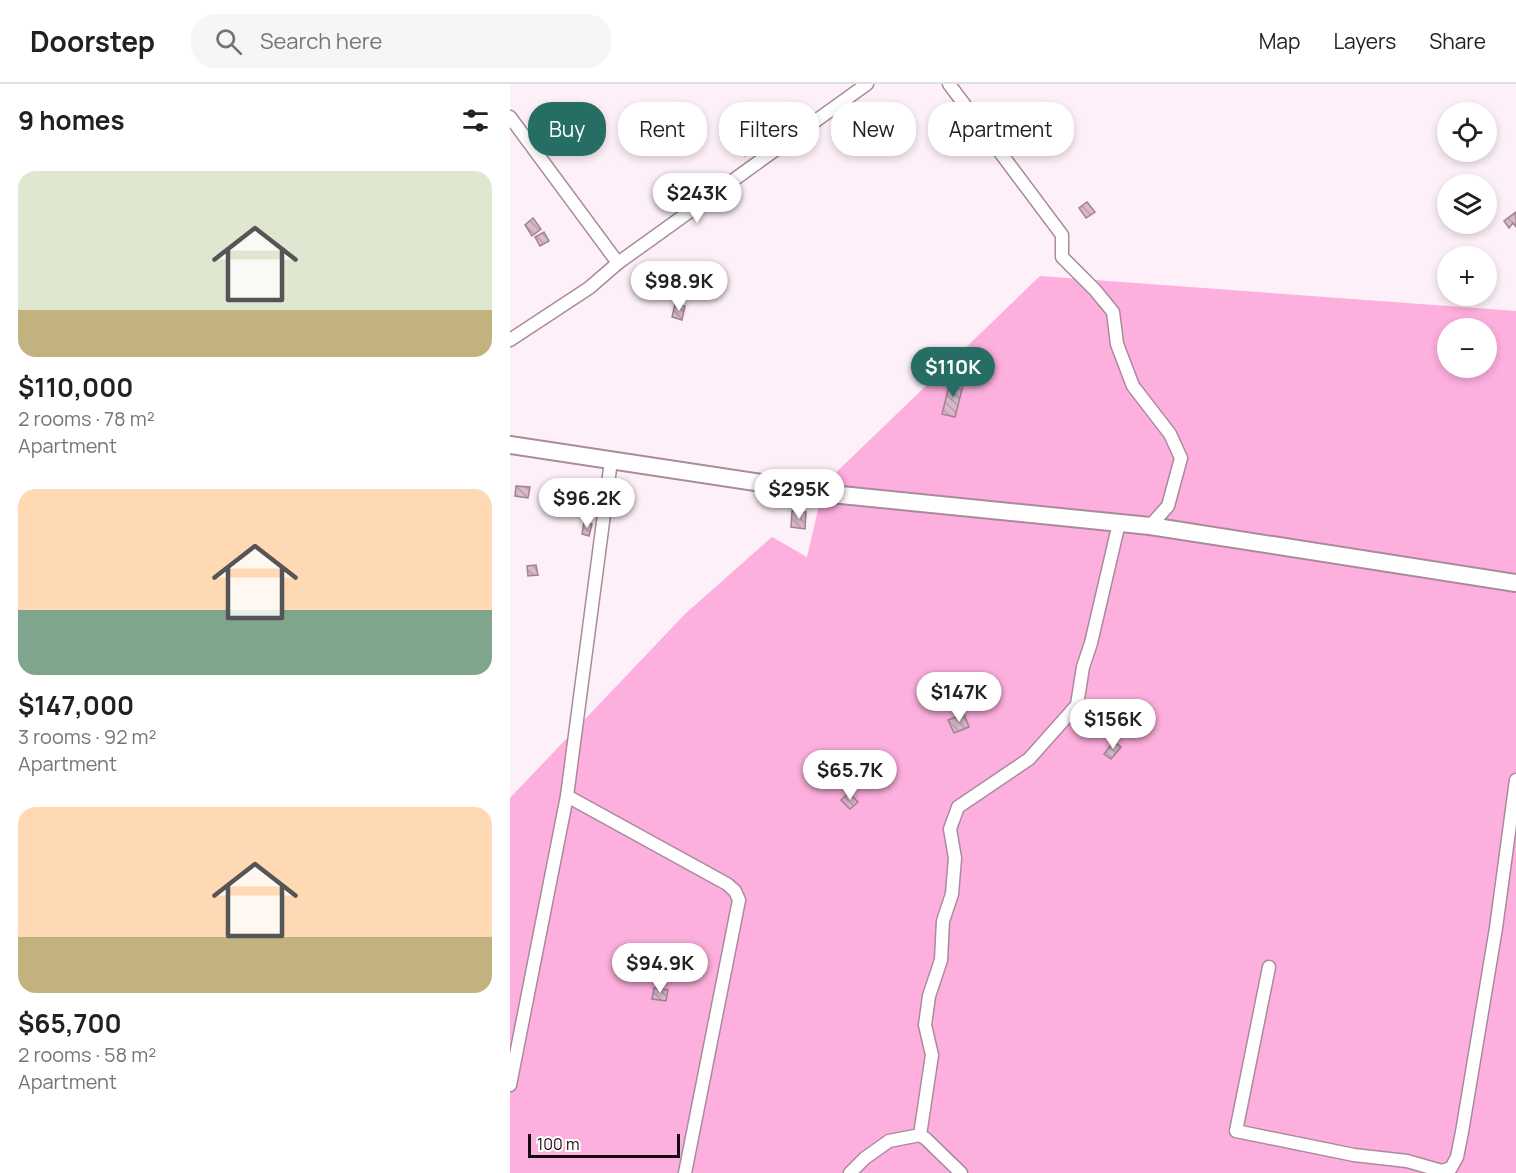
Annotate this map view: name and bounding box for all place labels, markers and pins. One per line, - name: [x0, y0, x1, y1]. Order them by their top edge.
- pin: $243K: [655, 173, 739, 224]
- pin: $98.9K: [630, 261, 728, 312]
- pin: $110K: [911, 347, 995, 398]
- pin: $295K: [757, 469, 841, 520]
- pin: $96.2K: [538, 478, 636, 529]
- pin: $147K: [917, 672, 1001, 723]
- pin: $156K: [1071, 699, 1155, 750]
- pin: $65.7K: [801, 750, 899, 801]
- pin: $94.9K: [611, 943, 709, 994]

